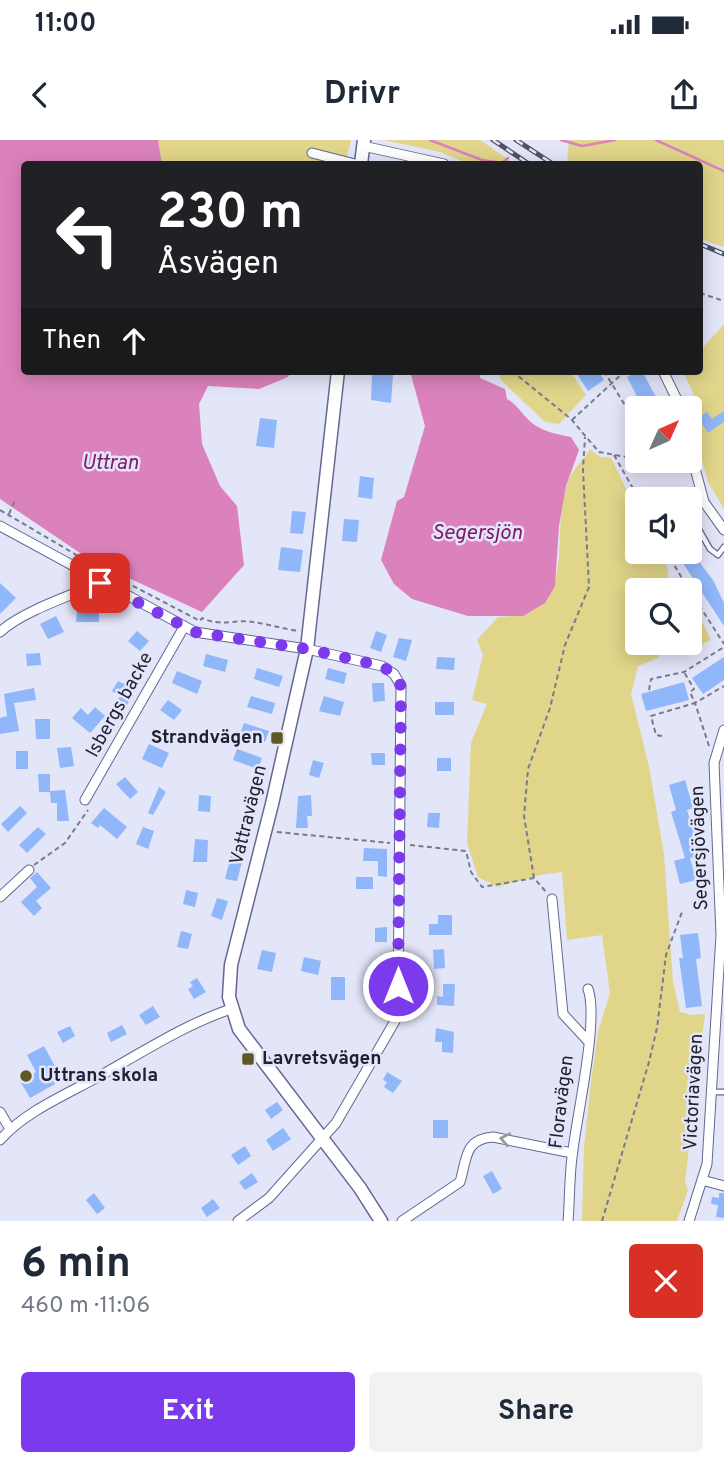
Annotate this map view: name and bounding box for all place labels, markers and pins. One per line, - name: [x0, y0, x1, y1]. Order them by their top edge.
- pin: [70, 553, 130, 613]
- place label: Strandvägen: [151, 726, 263, 750]
- marker: Strandvägen: [269, 730, 285, 746]
- place label: Lavretsvägen: [262, 1047, 382, 1071]
- marker: Lavretsvägen: [240, 1051, 256, 1067]
- place label: Uttrans skola: [40, 1064, 158, 1088]
- marker: Uttrans skola: [18, 1068, 34, 1084]

